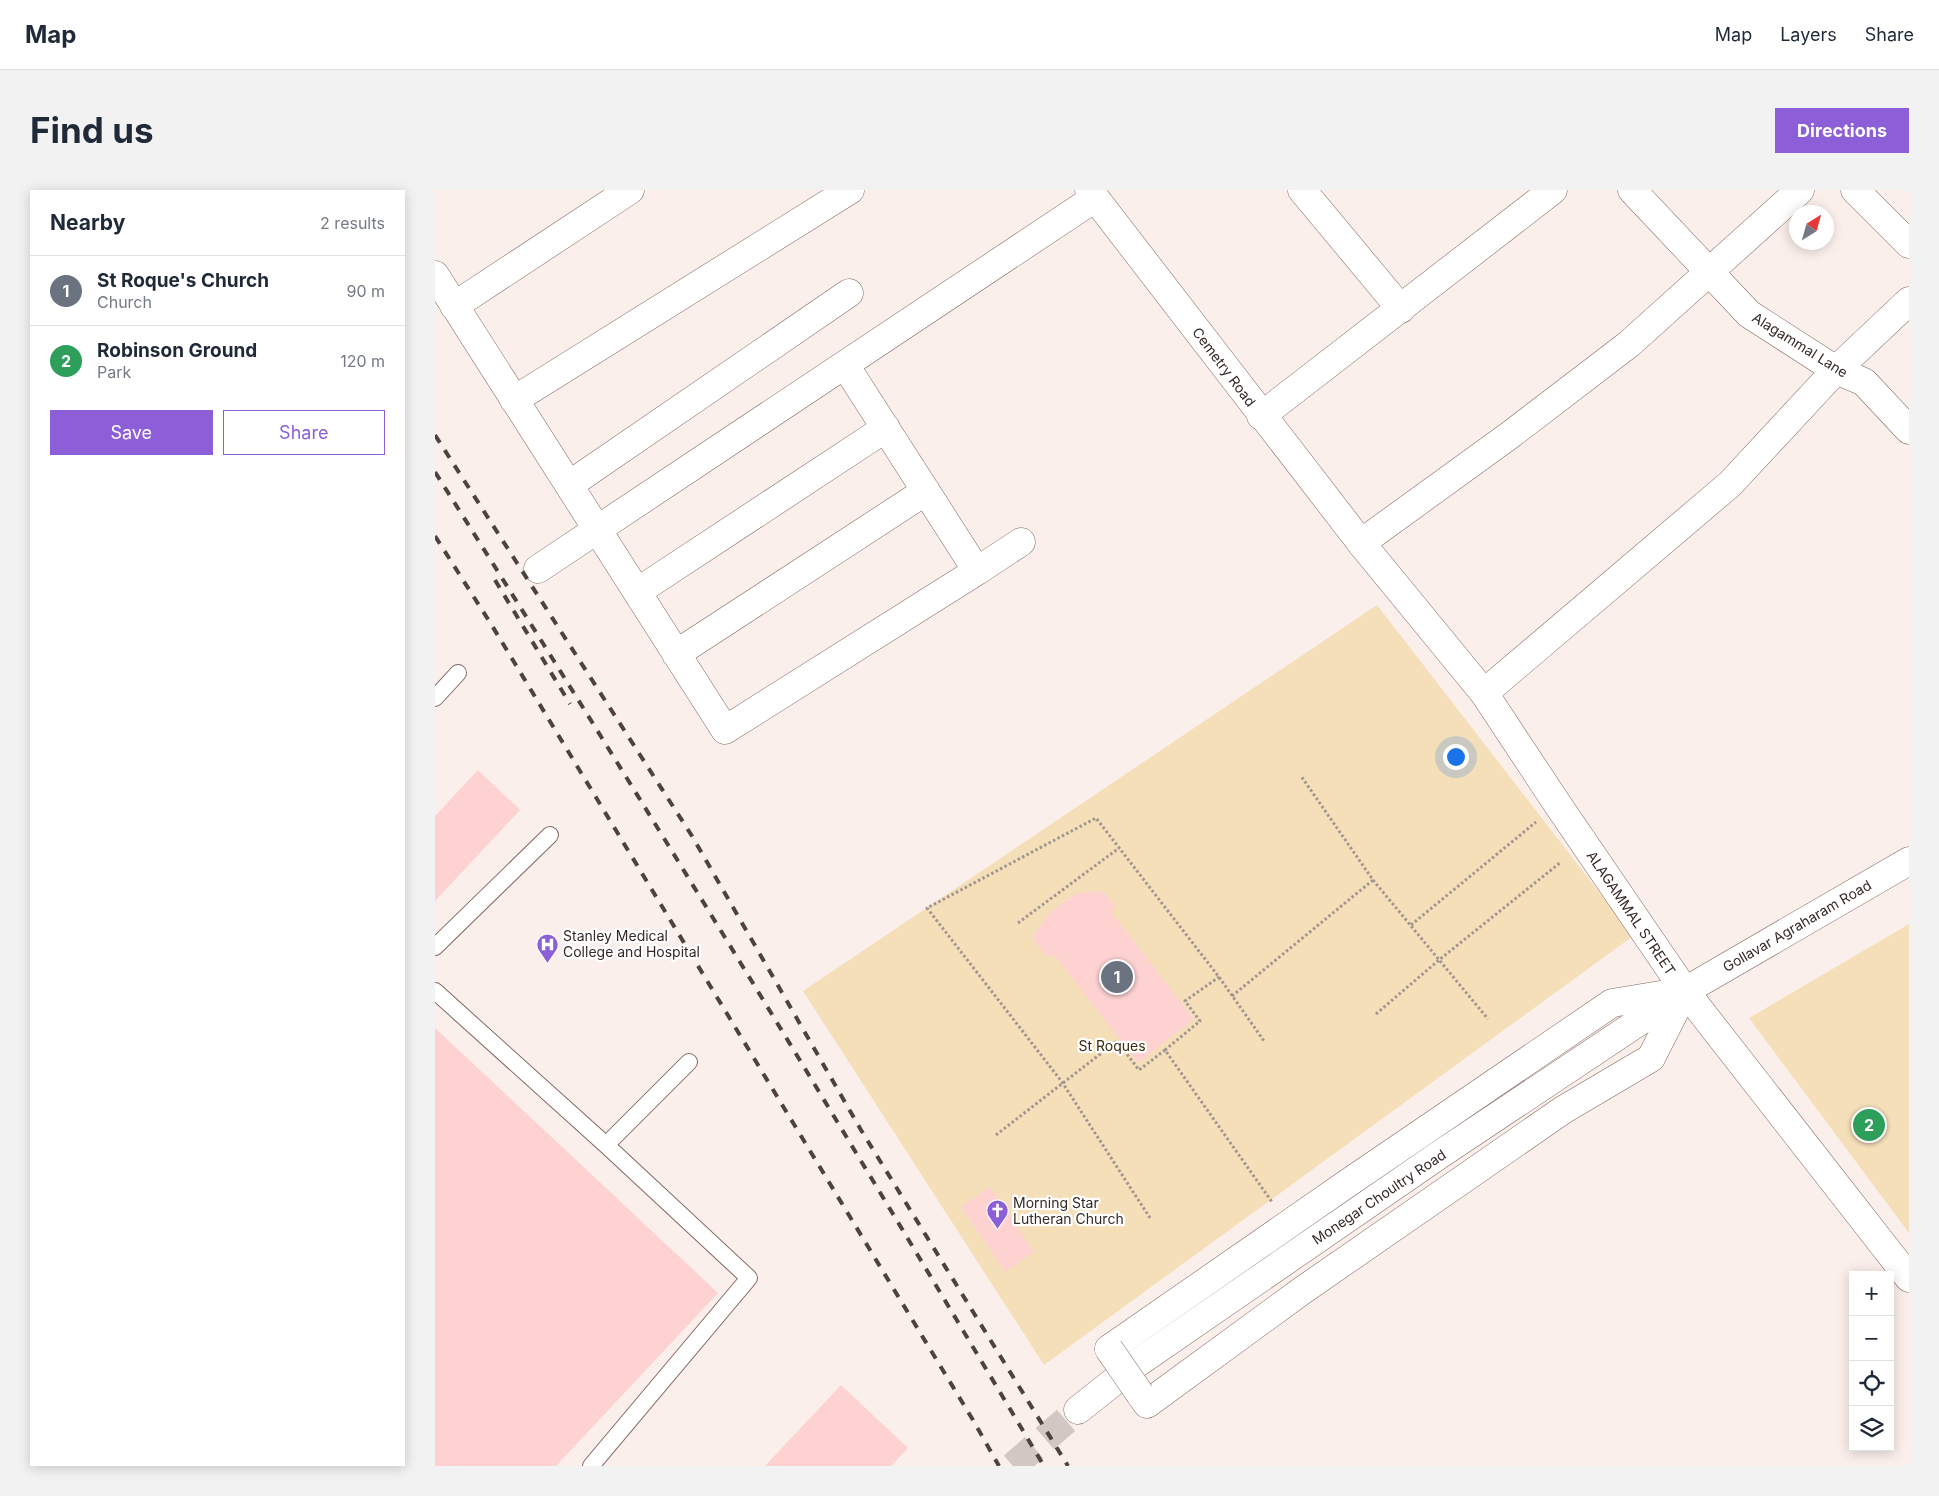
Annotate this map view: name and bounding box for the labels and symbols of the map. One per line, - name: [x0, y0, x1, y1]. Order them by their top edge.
- north arrow: [1789, 205, 1834, 250]
- street label: Alagammal Lane: [1749, 308, 1851, 381]
- street label: Cemetry Road: [1189, 324, 1260, 410]
- your location: [1443, 744, 1469, 770]
- street label: ALAGAMMAL STREET: [1583, 847, 1679, 978]
- street label: Gollavar Agraharam Road: [1719, 876, 1874, 975]
- place label: Stanley Medical College and Hospital: [563, 927, 700, 960]
- hospital icon: Stanley Medical College and Hospital: [535, 932, 559, 963]
- pin: 1: [1101, 958, 1133, 996]
- park label: St Roques: [1078, 1037, 1146, 1054]
- pin: 2: [1853, 1106, 1885, 1144]
- street label: Monegar Choultry Road: [1309, 1145, 1449, 1248]
- place label: Morning Star Lutheran Church: [1013, 1194, 1124, 1227]
- church icon: Morning Star Lutheran Church: [985, 1199, 1009, 1230]

